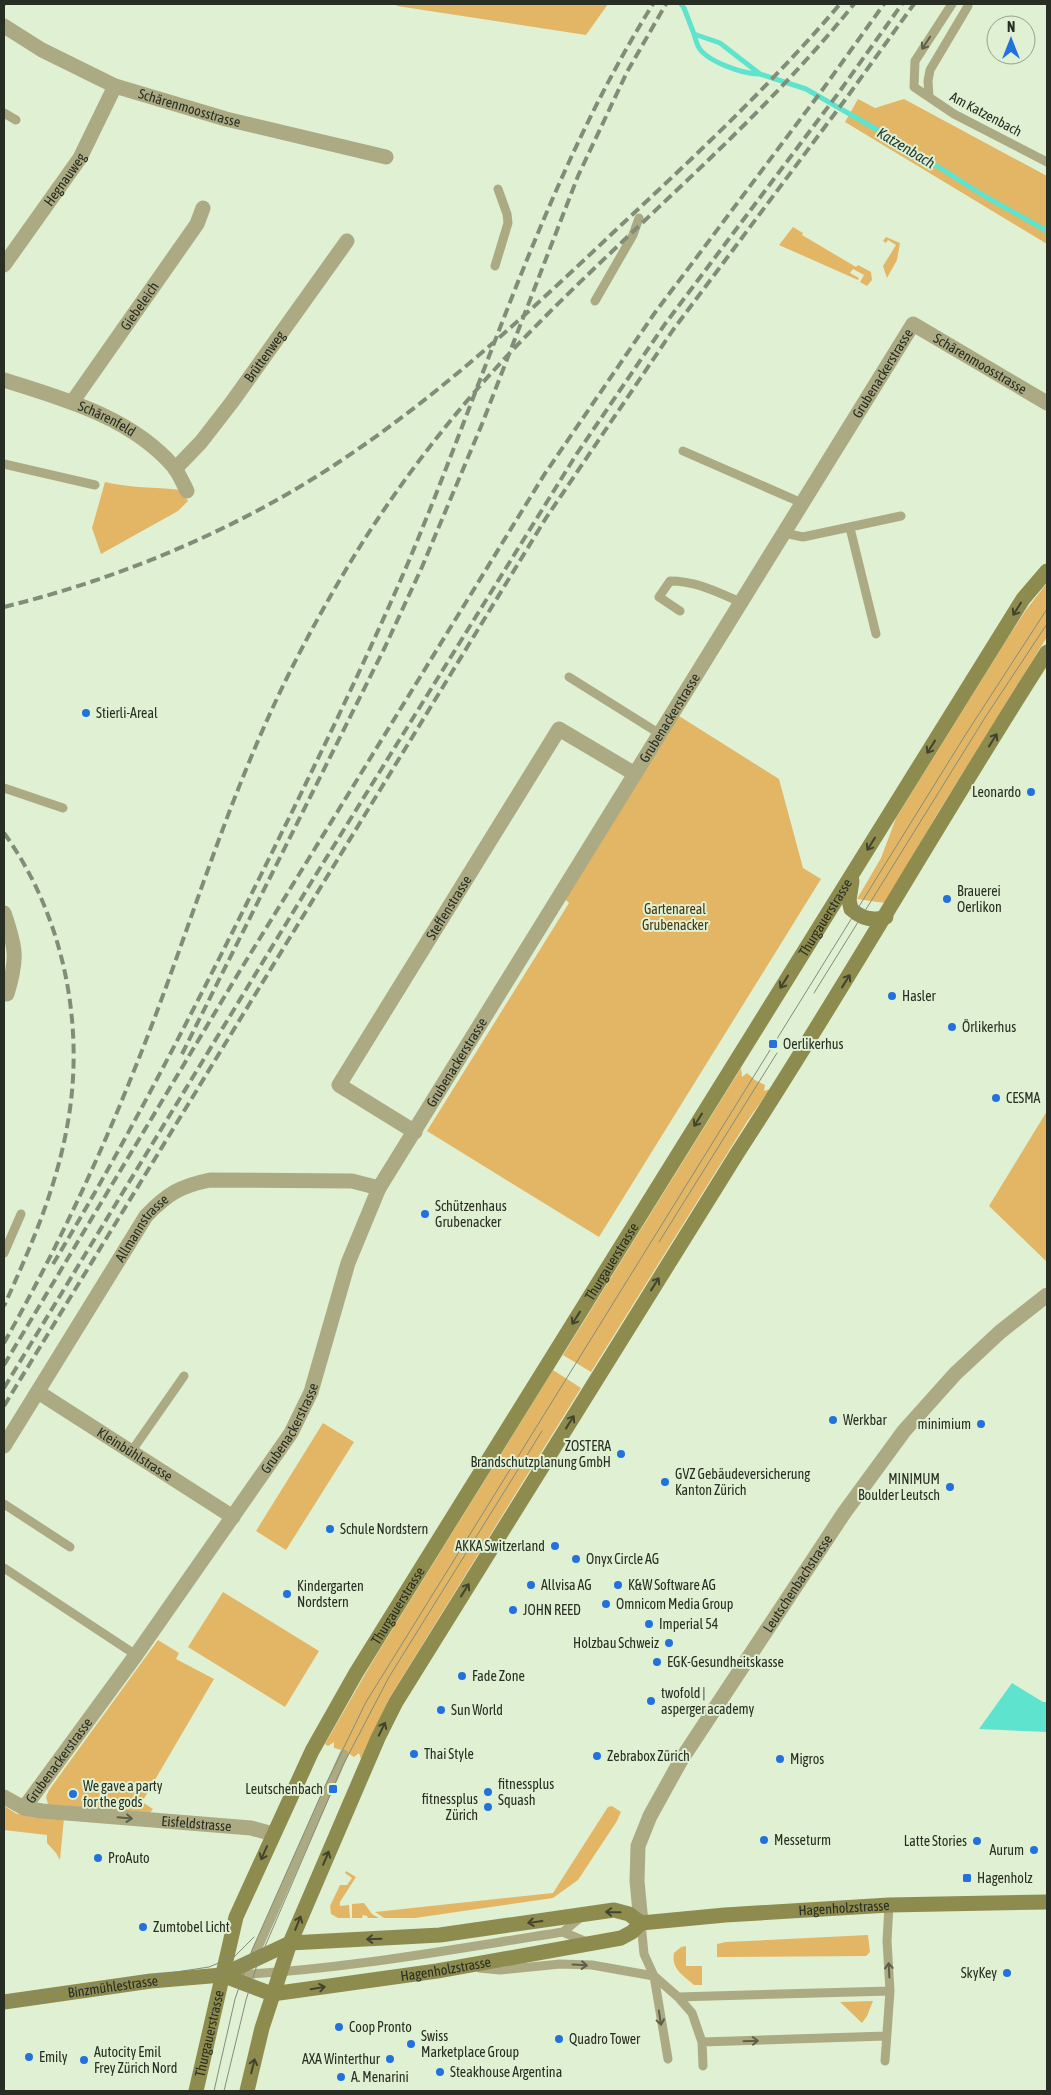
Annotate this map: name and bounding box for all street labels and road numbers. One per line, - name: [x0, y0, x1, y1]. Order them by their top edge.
- street label: Schärenmoosstrasse: [137, 85, 242, 130]
- street label: Am Katzenbach: [947, 88, 1025, 140]
- street label: Hegnauweg: [41, 151, 89, 209]
- street label: Giebeleich: [117, 279, 162, 333]
- street label: Grubenackerstrasse: [849, 326, 916, 421]
- street label: Brüttenweg: [241, 328, 288, 385]
- street label: Schärenmoosstrasse: [931, 330, 1030, 397]
- street label: Schärenfeld: [76, 398, 139, 439]
- street label: Grubenackerstrasse: [636, 670, 703, 765]
- street label: Steffenstrasse: [423, 872, 475, 943]
- street label: Thurgauerstrasse: [795, 876, 855, 959]
- street label: Grubenackerstrasse: [423, 1015, 490, 1110]
- street label: Allmannstrasse: [112, 1191, 171, 1265]
- street label: Thurgauerstrasse: [581, 1220, 642, 1303]
- street label: Grubenackerstrasse: [257, 1381, 321, 1476]
- street label: Kleinbühlstrasse: [94, 1424, 176, 1484]
- street label: Leutschenbachstrasse: [760, 1532, 835, 1635]
- street label: Thurgauerstrasse: [368, 1564, 428, 1647]
- street label: Grubenackerstrasse: [22, 1715, 95, 1806]
- street label: Eisfeldstrasse: [161, 1813, 232, 1834]
- street label: Hagenholzstrasse: [798, 1897, 890, 1919]
- street label: Hagenholzstrasse: [399, 1953, 492, 1984]
- street label: Binzmühlestrasse: [67, 1972, 159, 2001]
- street label: Thurgauerstrasse: [192, 1989, 227, 2078]

